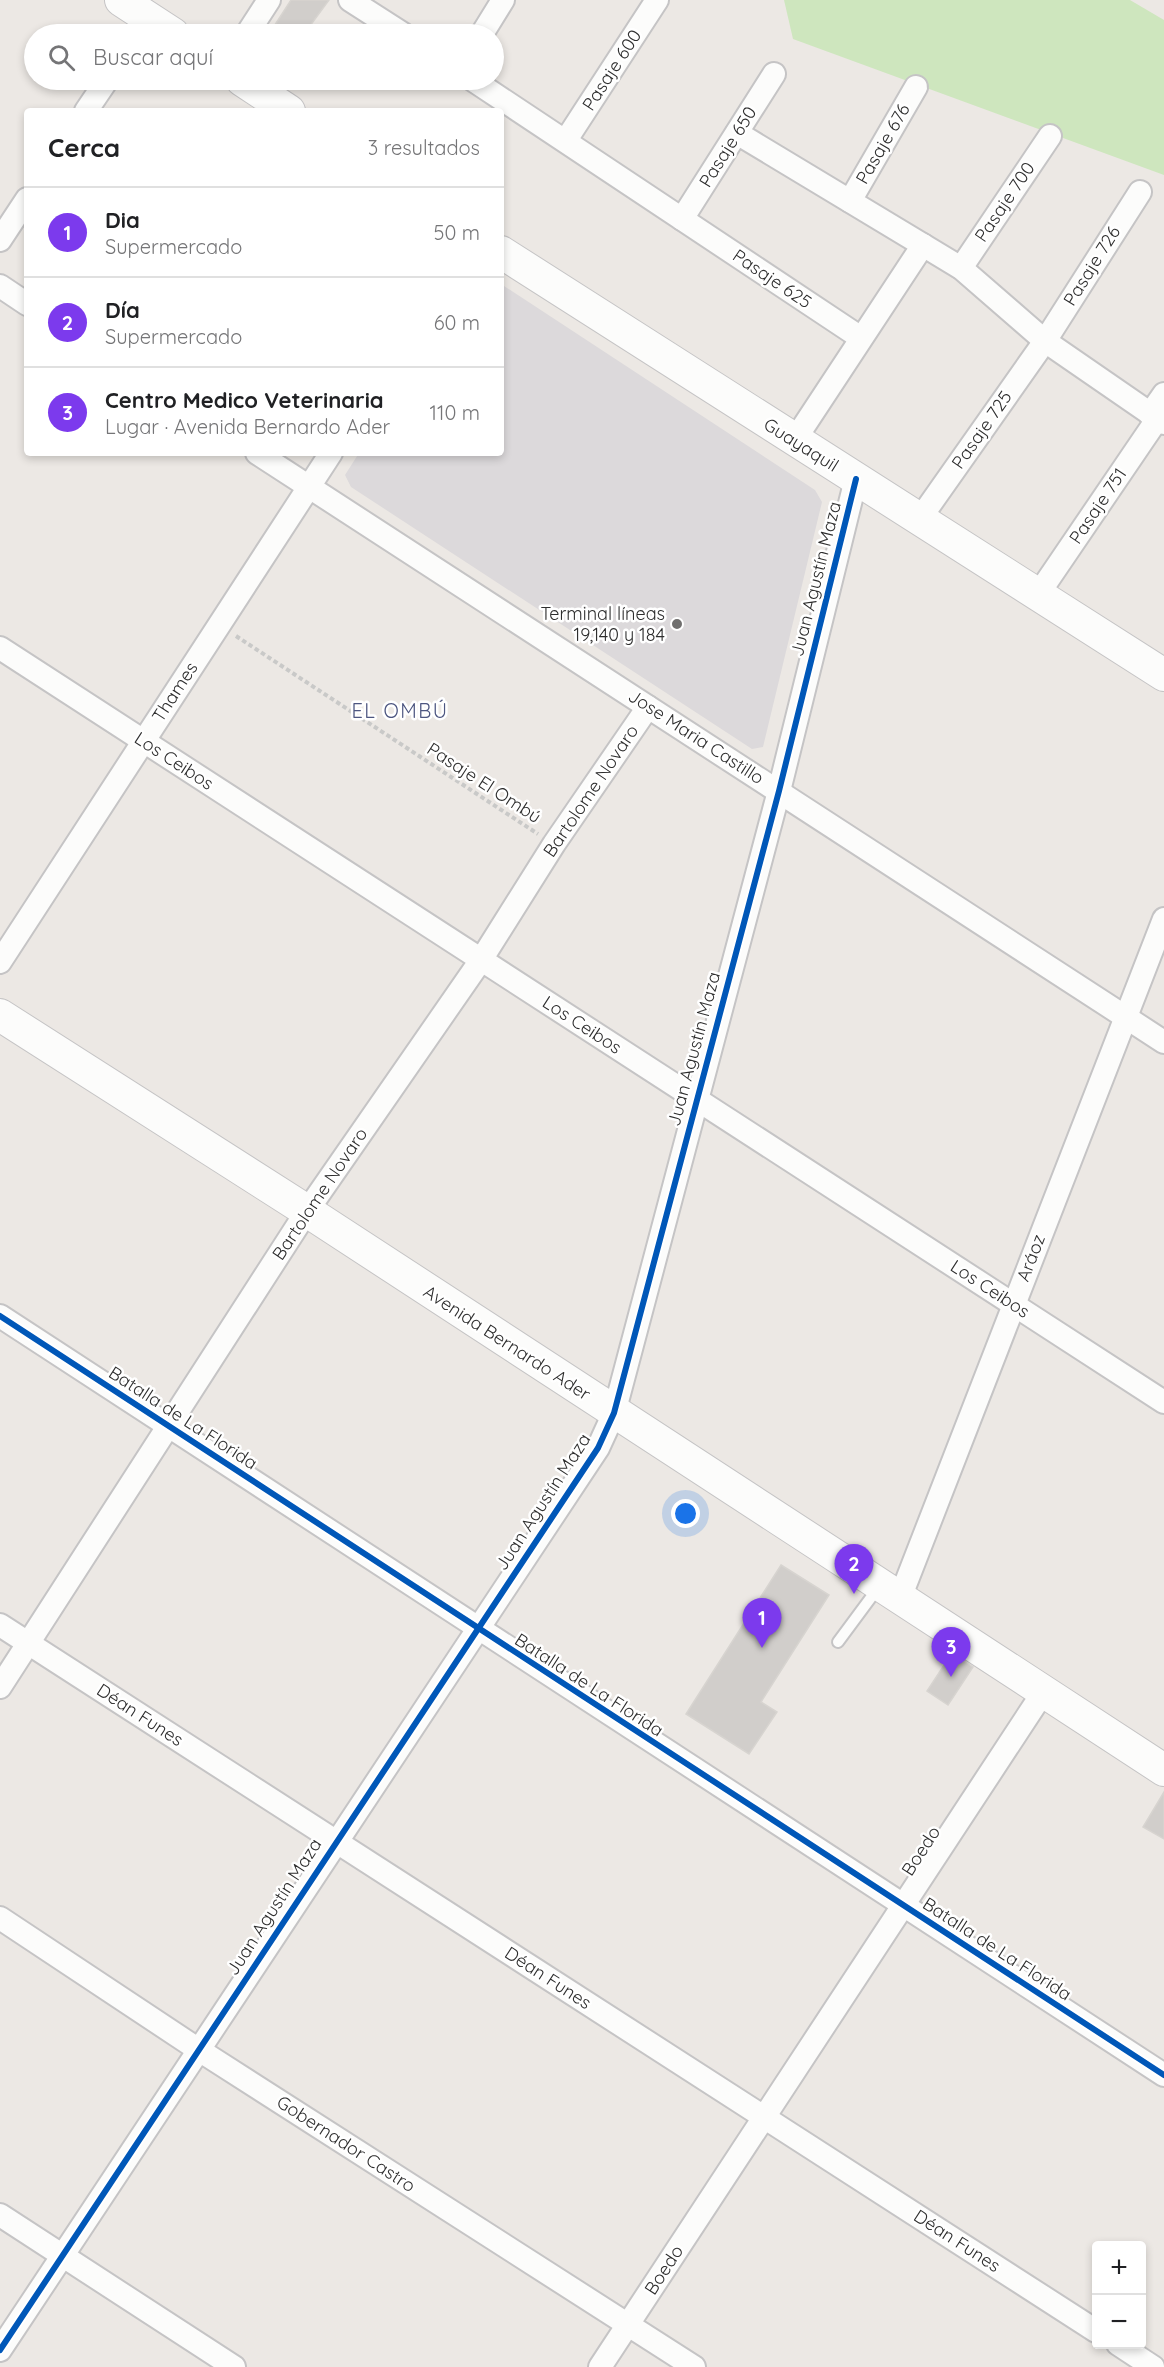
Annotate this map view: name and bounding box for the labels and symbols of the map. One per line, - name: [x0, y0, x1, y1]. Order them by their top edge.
- street label: Pasaje 600: [577, 25, 646, 115]
- street label: Pasaje 676: [850, 99, 915, 188]
- street label: Pasaje 650: [694, 102, 761, 191]
- street label: Pasaje 700: [969, 157, 1040, 246]
- street label: Pasaje 726: [1058, 221, 1125, 310]
- street label: Pasaje 625: [728, 244, 816, 313]
- street label: Pasaje 725: [946, 386, 1017, 473]
- street label: Guayaquil: [760, 413, 843, 477]
- street label: Pasaje 751: [1064, 463, 1131, 548]
- street label: Juan Agustín Maza: [785, 499, 846, 659]
- place label: Terminal líneas 19,140 y 184: [541, 602, 665, 646]
- marker: Terminal líneas 19,140 y 184: [670, 617, 684, 631]
- street label: Thames: [147, 657, 202, 726]
- street label: Jose Maria Castillo: [624, 684, 768, 789]
- district label: EL OMBÚ: [351, 698, 449, 723]
- street label: Bartolome Novaro: [538, 720, 643, 861]
- street label: Los Ceibos: [130, 726, 218, 795]
- street label: Pasaje El Ombú: [423, 737, 546, 828]
- street label: Juan Agustín Maza: [662, 969, 725, 1129]
- street label: Los Ceibos: [538, 990, 626, 1059]
- street label: Bartolome Novaro: [267, 1123, 372, 1264]
- street label: Aráoz: [1011, 1231, 1050, 1285]
- street label: Los Ceibos: [946, 1254, 1034, 1323]
- street label: Avenida Bernardo Ader: [419, 1280, 595, 1405]
- street label: Batalla de La Florida: [105, 1361, 262, 1474]
- street label: Juan Agustín Maza: [490, 1429, 595, 1575]
- your location: [671, 1499, 700, 1528]
- pin: 2: [834, 1544, 874, 1594]
- pin: 1: [742, 1598, 782, 1648]
- street label: Batalla de La Florida: [511, 1628, 668, 1741]
- pin: 3: [932, 1628, 970, 1677]
- street label: Déan Funes: [93, 1678, 188, 1751]
- street label: Boedo: [896, 1822, 945, 1880]
- street label: Juan Agustín Maza: [221, 1834, 326, 1980]
- street label: Batalla de La Florida: [919, 1892, 1076, 2005]
- street label: Déan Funes: [501, 1941, 596, 2014]
- street label: Gobernador Castro: [273, 2090, 420, 2197]
- street label: Déan Funes: [910, 2204, 1005, 2277]
- street label: Boedo: [639, 2241, 688, 2299]

